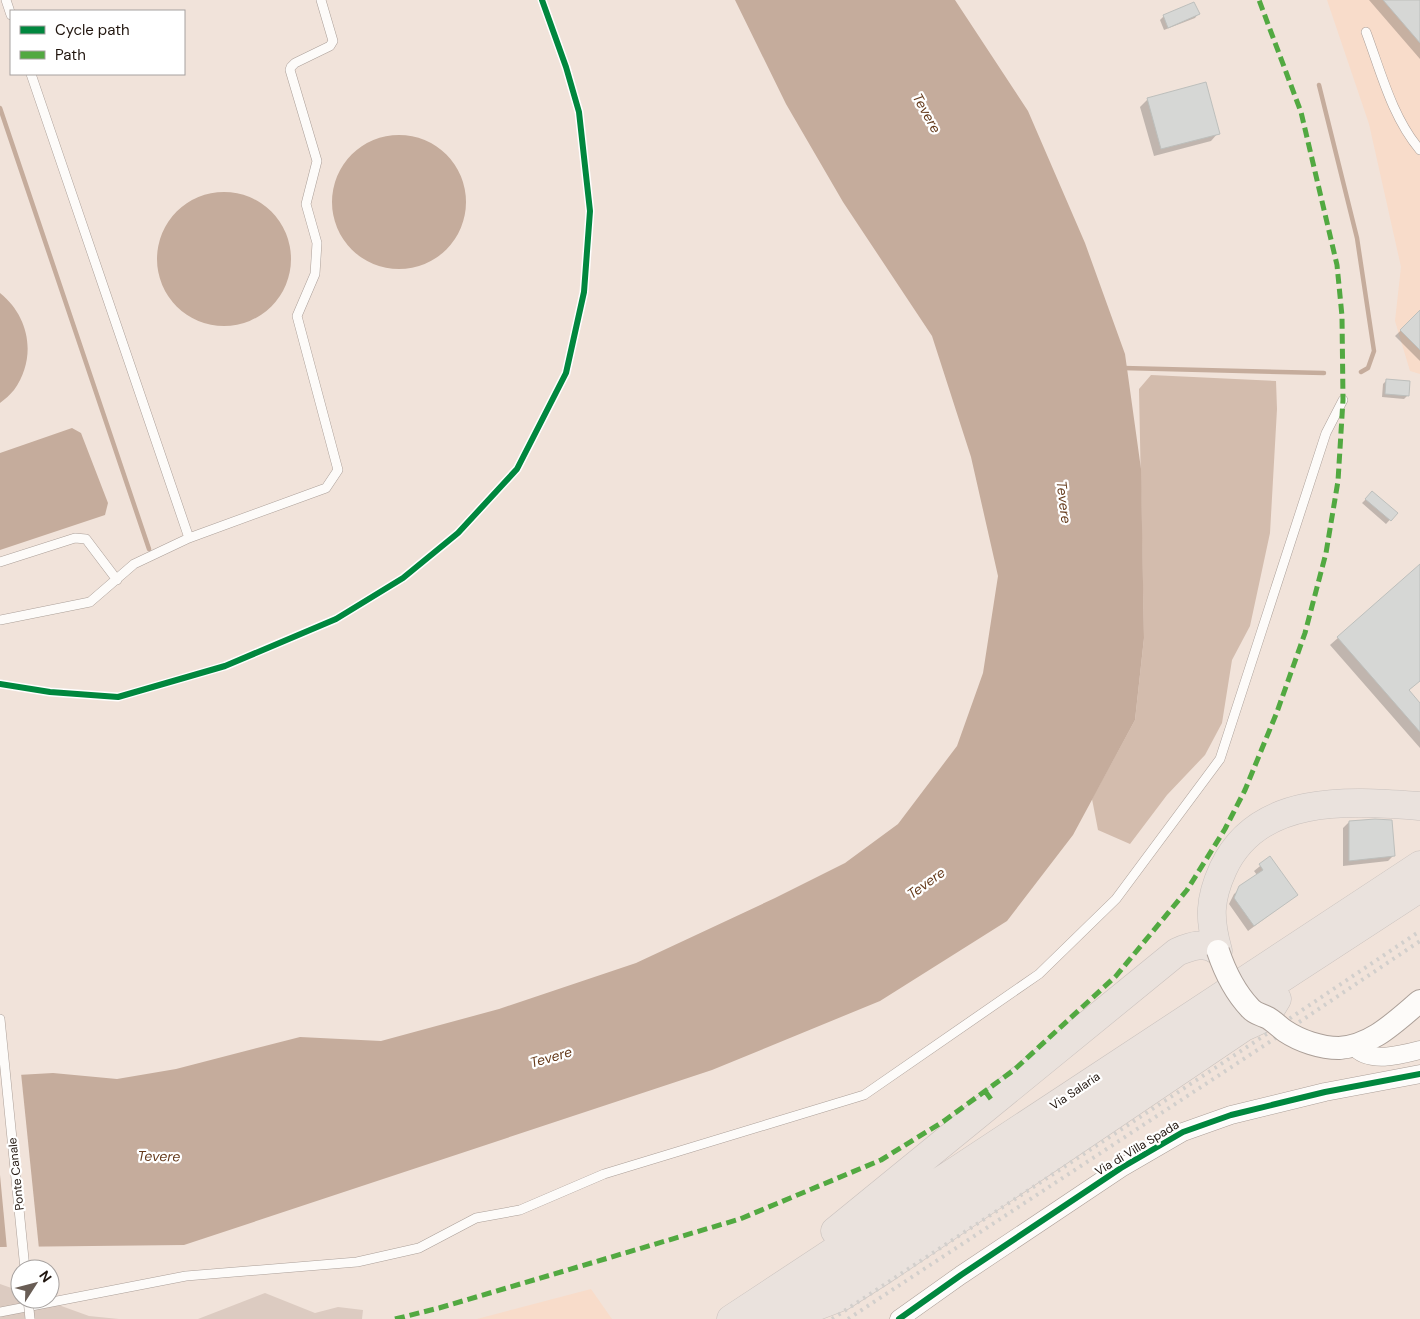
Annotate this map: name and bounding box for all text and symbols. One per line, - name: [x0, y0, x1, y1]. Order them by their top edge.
- legend: [10, 10, 185, 75]
- text: Cycle path: [55, 20, 130, 40]
- text: Path: [55, 45, 86, 65]
- water label: Tevere: [909, 90, 945, 136]
- water label: Tevere: [1052, 480, 1076, 524]
- water label: Tevere: [903, 863, 949, 903]
- water label: Tevere: [528, 1042, 574, 1072]
- street label: Via Salaria: [1047, 1068, 1103, 1114]
- street label: Via di Villa Spada: [1092, 1117, 1182, 1179]
- street label: Ponte Canale: [4, 1137, 28, 1211]
- water label: Tevere: [137, 1147, 181, 1165]
- north arrow: [10, 1259, 60, 1309]
- text: N: [35, 1267, 56, 1286]

